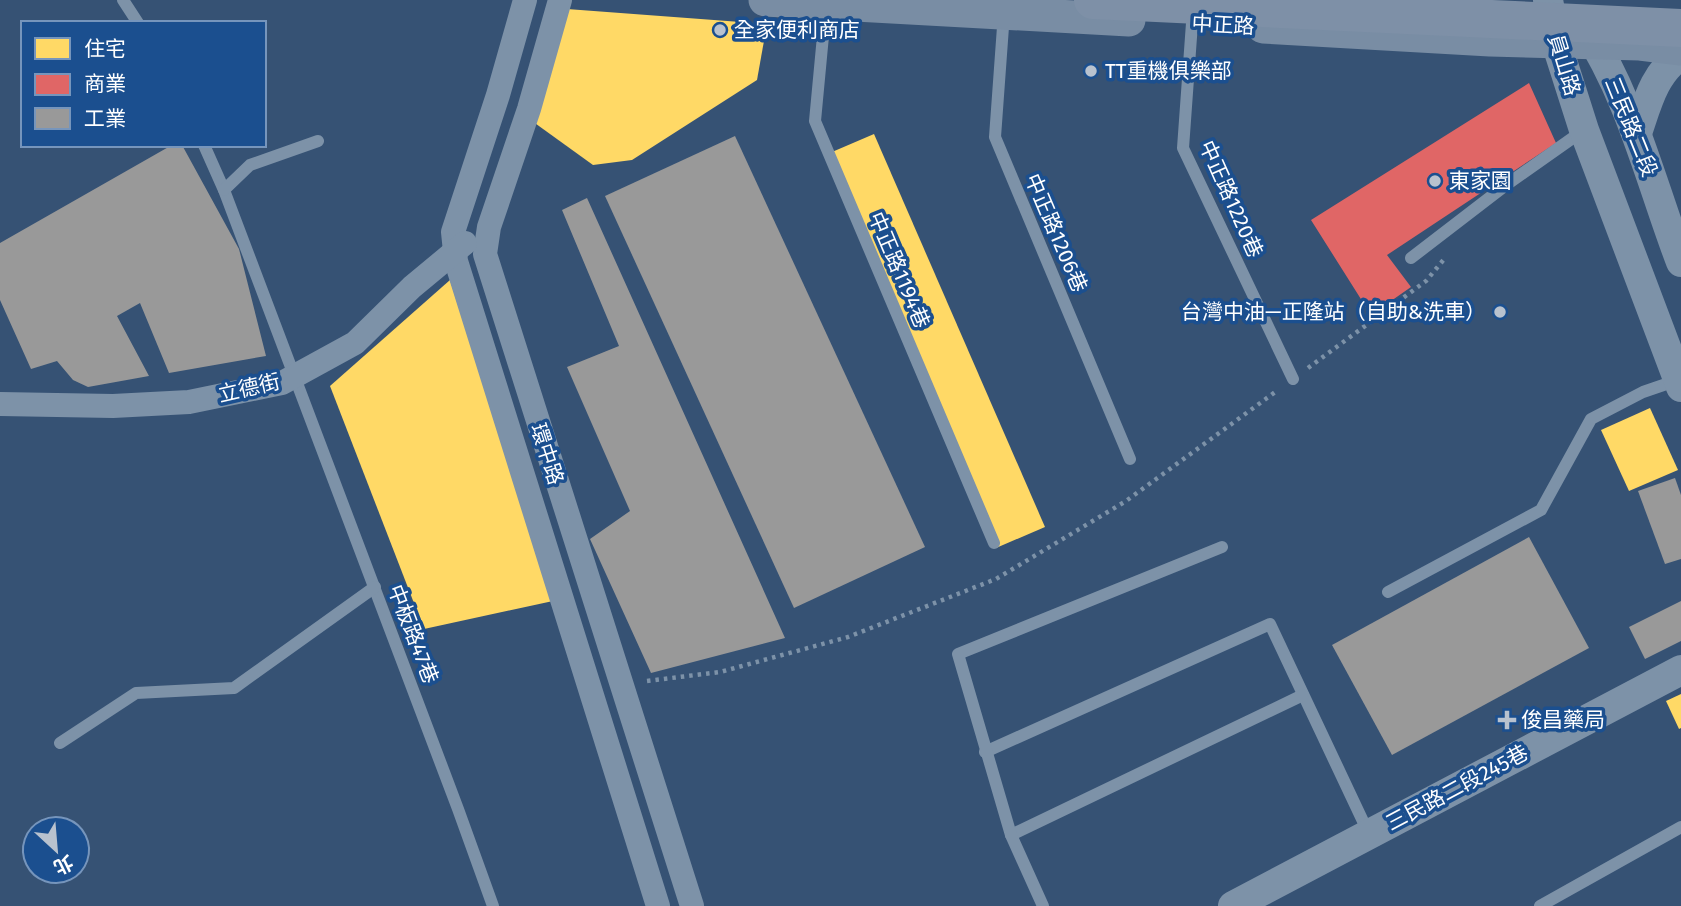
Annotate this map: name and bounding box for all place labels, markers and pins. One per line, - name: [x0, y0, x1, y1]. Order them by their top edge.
- place label: 全家便利商店: [734, 17, 860, 43]
- marker: 全家便利商店: [712, 22, 728, 38]
- place label: TT重機俱樂部: [1105, 58, 1232, 84]
- marker: TT重機俱樂部: [1083, 63, 1099, 79]
- place label: 東家園: [1449, 168, 1512, 194]
- marker: 東家園: [1427, 173, 1443, 189]
- place label: 台灣中油—正隆站（自助&洗車）: [1181, 299, 1486, 325]
- marker: 台灣中油—正隆站（自助&洗車）: [1492, 304, 1508, 320]
- place label: 俊昌藥局: [1521, 707, 1605, 733]
- marker: 俊昌藥局: [1499, 712, 1515, 728]

